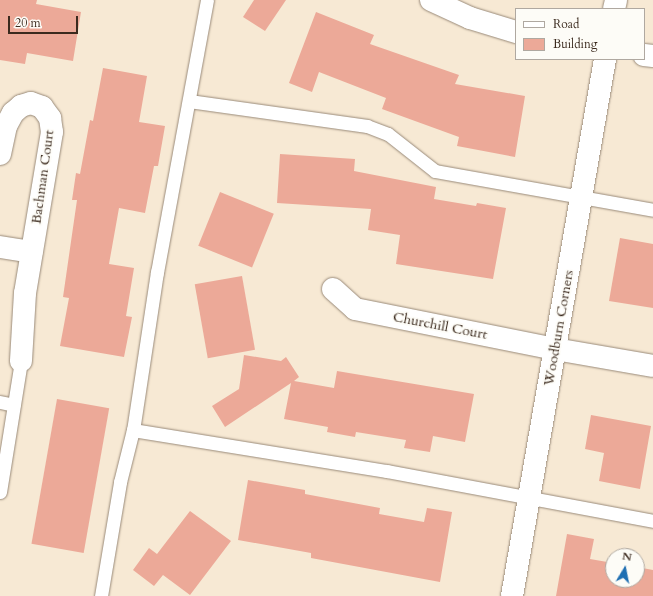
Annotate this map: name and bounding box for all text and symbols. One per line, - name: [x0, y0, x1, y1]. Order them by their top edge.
- scale bar: [10, 8, 80, 34]
- legend: [515, 8, 645, 60]
- text: 20 m: [15, 15, 41, 31]
- text: Road: [553, 16, 579, 32]
- text: Building: [553, 36, 597, 52]
- street label: Bachman Court: [28, 129, 58, 225]
- street label: Woodburn Corners: [541, 269, 577, 387]
- street label: Churchill Court: [391, 309, 489, 343]
- north arrow: [605, 548, 645, 588]
- text: N: [621, 548, 633, 565]

